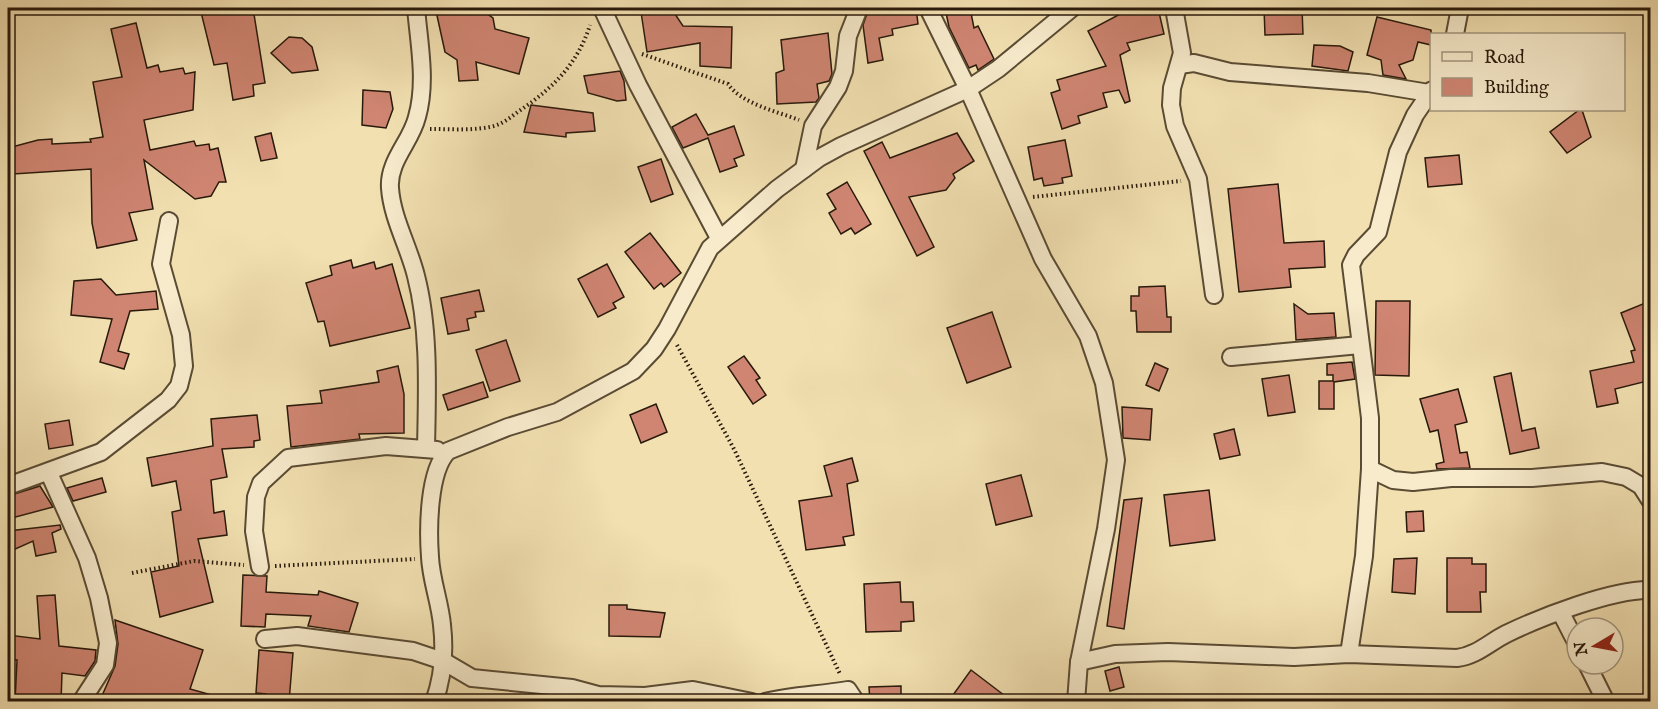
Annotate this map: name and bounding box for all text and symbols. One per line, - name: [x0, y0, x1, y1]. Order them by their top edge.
- legend: [1430, 33, 1625, 111]
- text: Road: [1484, 47, 1525, 70]
- text: Building: [1484, 77, 1549, 100]
- north arrow: [1565, 616, 1625, 676]
- text: N: [1571, 640, 1593, 658]

